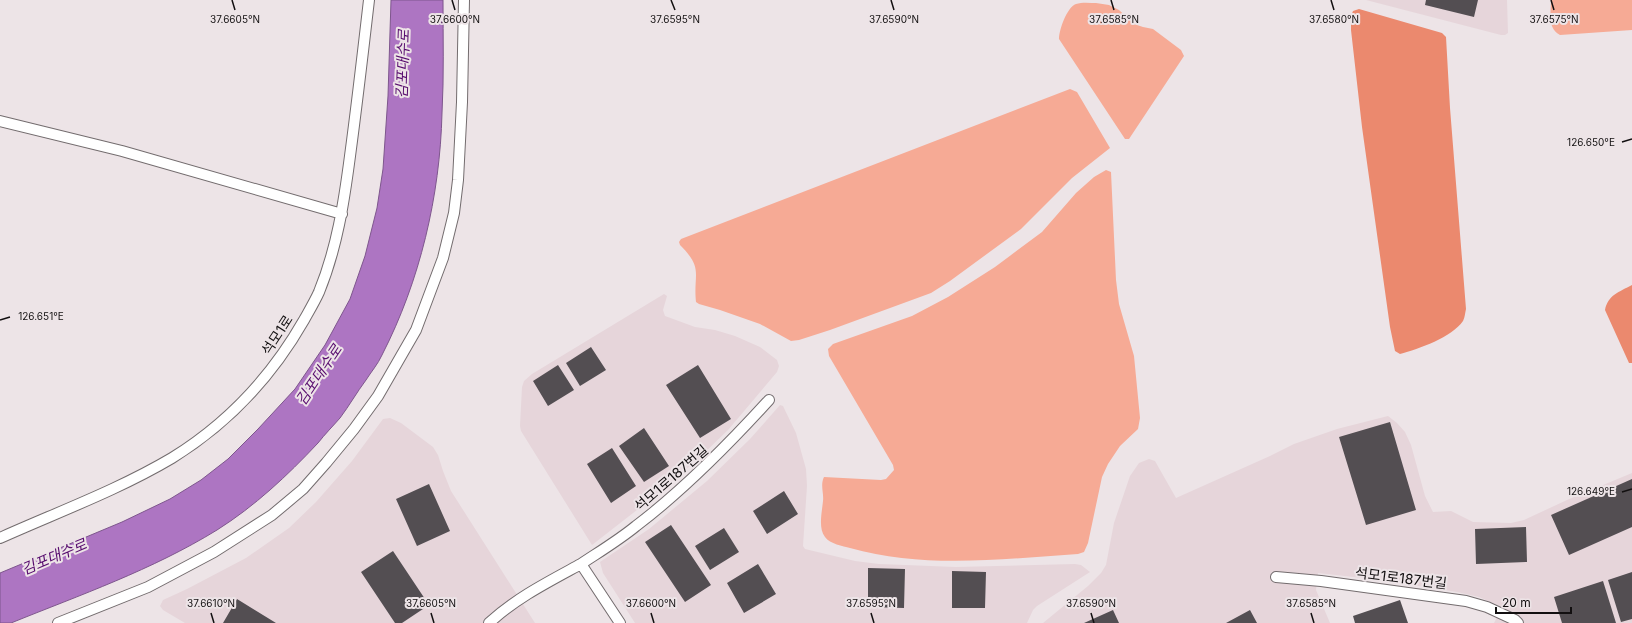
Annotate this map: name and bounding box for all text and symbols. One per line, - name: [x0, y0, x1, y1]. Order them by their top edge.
- text: 37.6605°N: [210, 13, 260, 25]
- text: 37.6600°N: [430, 13, 480, 25]
- text: 37.6595°N: [650, 13, 700, 25]
- text: 37.6590°N: [869, 13, 919, 25]
- text: 37.6585°N: [1089, 13, 1139, 25]
- text: 37.6580°N: [1309, 13, 1359, 25]
- text: 37.6575°N: [1529, 13, 1579, 25]
- water label: 김포대수로: [392, 28, 413, 99]
- text: 126.650°E: [1567, 136, 1615, 148]
- text: 126.651°E: [18, 310, 64, 322]
- street label: 석모1로: [257, 311, 296, 358]
- water label: 김포대수로: [291, 340, 346, 409]
- street label: 석모1로187번길: [630, 441, 711, 514]
- text: 126.649°E: [1567, 485, 1615, 497]
- water label: 김포대수로: [18, 534, 90, 579]
- street label: 석모1로187번길: [1354, 563, 1448, 592]
- scale bar: [1496, 589, 1571, 615]
- text: 20 m: [1502, 595, 1531, 610]
- text: 37.6610°N: [187, 597, 235, 609]
- text: 37.6605°N: [406, 597, 456, 609]
- text: 37.6600°N: [626, 597, 676, 609]
- text: 37.6595°N: [846, 597, 896, 609]
- text: 37.6590°N: [1066, 597, 1116, 609]
- text: 37.6585°N: [1286, 597, 1336, 609]

